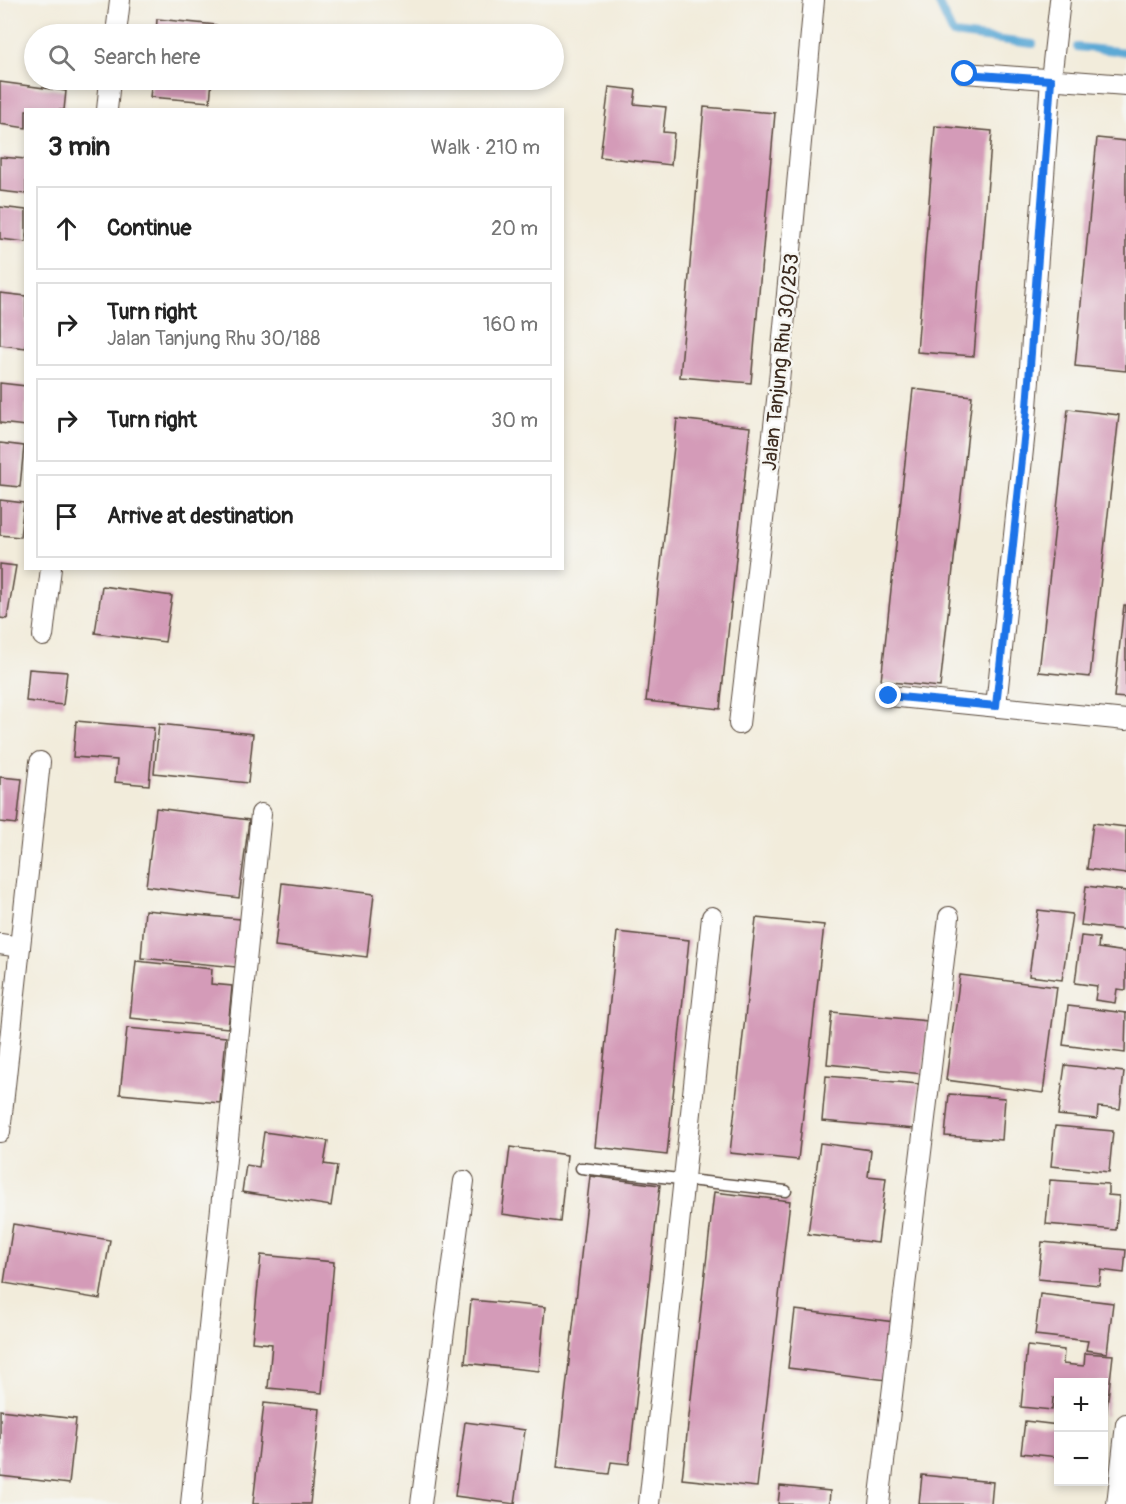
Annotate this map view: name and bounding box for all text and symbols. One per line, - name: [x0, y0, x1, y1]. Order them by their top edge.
- search box: [24, 24, 564, 90]
- icon: search: [45, 41, 78, 74]
- text: Search here: [93, 43, 200, 71]
- route start: [951, 60, 977, 86]
- text: 3 min: [48, 131, 110, 163]
- text: Walk · 210 m: [431, 135, 540, 160]
- icon: ahead: [50, 212, 83, 245]
- text: Continue: [107, 214, 191, 242]
- text: 20 m: [491, 216, 538, 241]
- street label: Jalan Tanjung Rhu 30/253: [757, 252, 804, 472]
- text: Turn right: [107, 298, 197, 326]
- icon: right: [50, 308, 83, 341]
- text: 160 m: [483, 312, 538, 337]
- text: Jalan Tanjung Rhu 30/188: [107, 326, 320, 351]
- icon: right: [50, 404, 83, 437]
- text: Turn right: [107, 406, 197, 434]
- text: 30 m: [491, 408, 538, 433]
- icon: arrive: [50, 500, 83, 533]
- text: Arrive at destination: [107, 502, 293, 530]
- route end: [875, 682, 901, 708]
- map controls: [1054, 1378, 1108, 1486]
- button: +: [1054, 1378, 1108, 1432]
- button: −: [1054, 1432, 1108, 1486]

